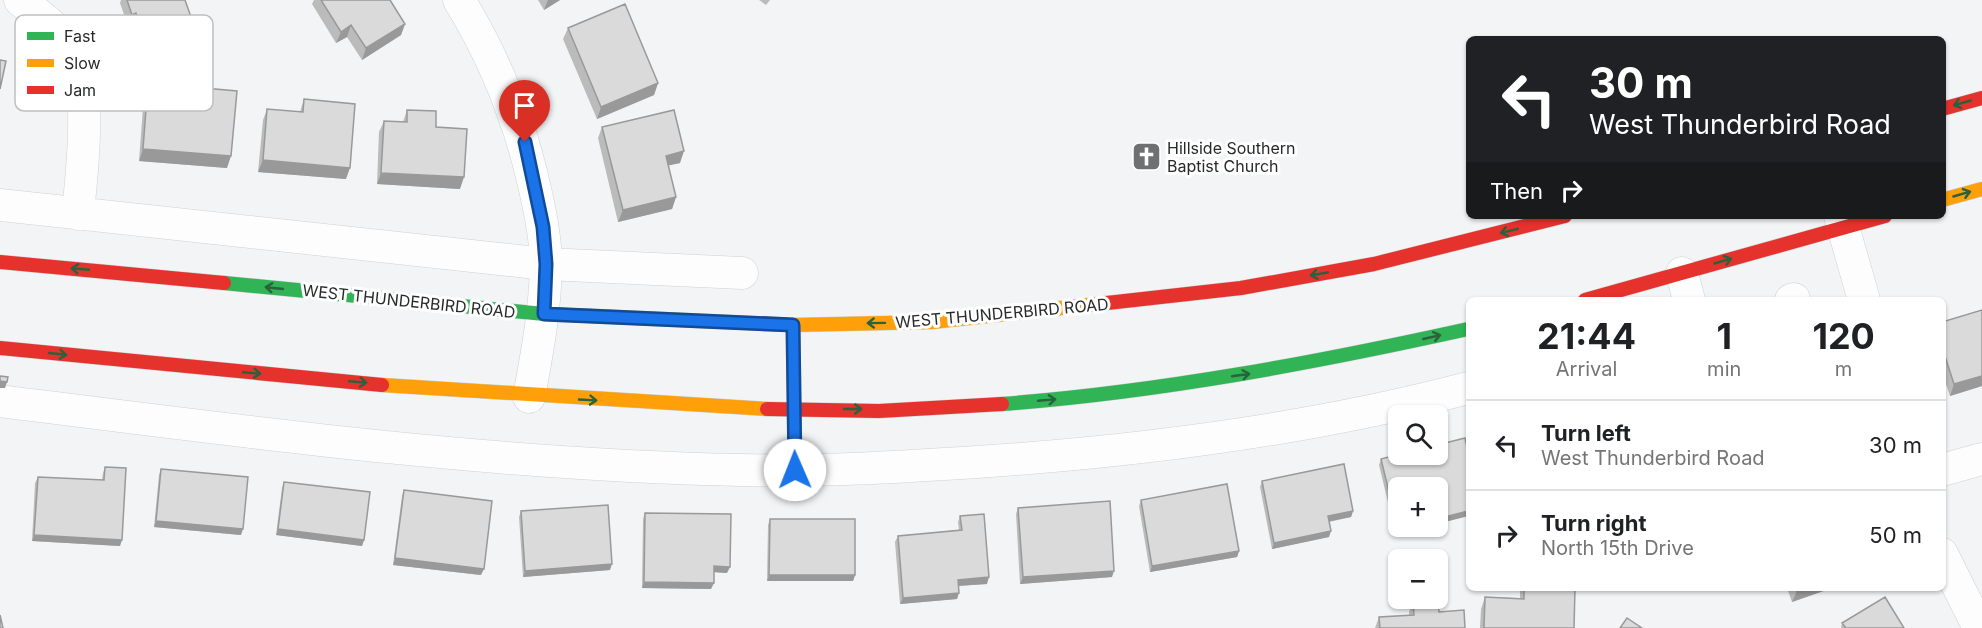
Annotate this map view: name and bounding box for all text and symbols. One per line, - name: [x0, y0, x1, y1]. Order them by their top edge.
- legend: [15, 15, 213, 111]
- text: Fast: [64, 26, 96, 46]
- text: Slow: [64, 53, 101, 73]
- text: 30 m: [1589, 57, 1693, 108]
- icon: left: [1490, 60, 1568, 138]
- text: Jam: [64, 80, 96, 100]
- pin: [499, 80, 550, 142]
- icon: arrive: [508, 89, 541, 122]
- one-way arrow: [1953, 98, 1972, 109]
- text: West Thunderbird Road: [1589, 108, 1891, 141]
- place label: Hillside Southern Baptist Church: [1167, 138, 1296, 176]
- church icon: Hillside Southern Baptist Church: [1130, 141, 1162, 173]
- icon: right: [1555, 174, 1588, 207]
- text: Then: [1490, 178, 1543, 204]
- one-way arrow: [1952, 188, 1971, 199]
- one-way arrow: [1500, 226, 1519, 238]
- one-way arrow: [1713, 255, 1732, 267]
- one-way arrow: [70, 263, 90, 274]
- one-way arrow: [1310, 269, 1329, 280]
- street label: WEST THUNDERBIRD ROAD: [302, 280, 516, 322]
- one-way arrow: [264, 282, 284, 293]
- street label: WEST THUNDERBIRD ROAD: [895, 294, 1109, 332]
- text: 21:44: [1537, 314, 1636, 358]
- text: 1: [1716, 314, 1732, 358]
- text: 120: [1812, 314, 1875, 358]
- one-way arrow: [866, 317, 886, 329]
- one-way arrow: [1422, 331, 1441, 343]
- one-way arrow: [48, 349, 68, 360]
- text: Arrival: [1556, 357, 1617, 381]
- text: min: [1707, 357, 1741, 381]
- text: m: [1835, 357, 1852, 381]
- one-way arrow: [242, 368, 262, 379]
- one-way arrow: [1230, 369, 1250, 380]
- one-way arrow: [348, 377, 368, 388]
- one-way arrow: [577, 394, 597, 405]
- one-way arrow: [1037, 394, 1057, 405]
- one-way arrow: [842, 403, 862, 415]
- map controls: [1388, 405, 1448, 609]
- button: search: [1388, 405, 1448, 465]
- text: Turn left: [1541, 420, 1631, 446]
- icon: left: [1490, 429, 1523, 462]
- text: 30 m: [1869, 432, 1922, 458]
- position arrow: [763, 438, 827, 502]
- text: West Thunderbird Road: [1541, 446, 1765, 470]
- button: +: [1388, 477, 1448, 537]
- text: Turn right: [1541, 510, 1647, 536]
- icon: right: [1490, 519, 1523, 552]
- text: 50 m: [1869, 522, 1922, 548]
- text: North 15th Drive: [1541, 536, 1694, 560]
- button: −: [1388, 549, 1448, 609]

